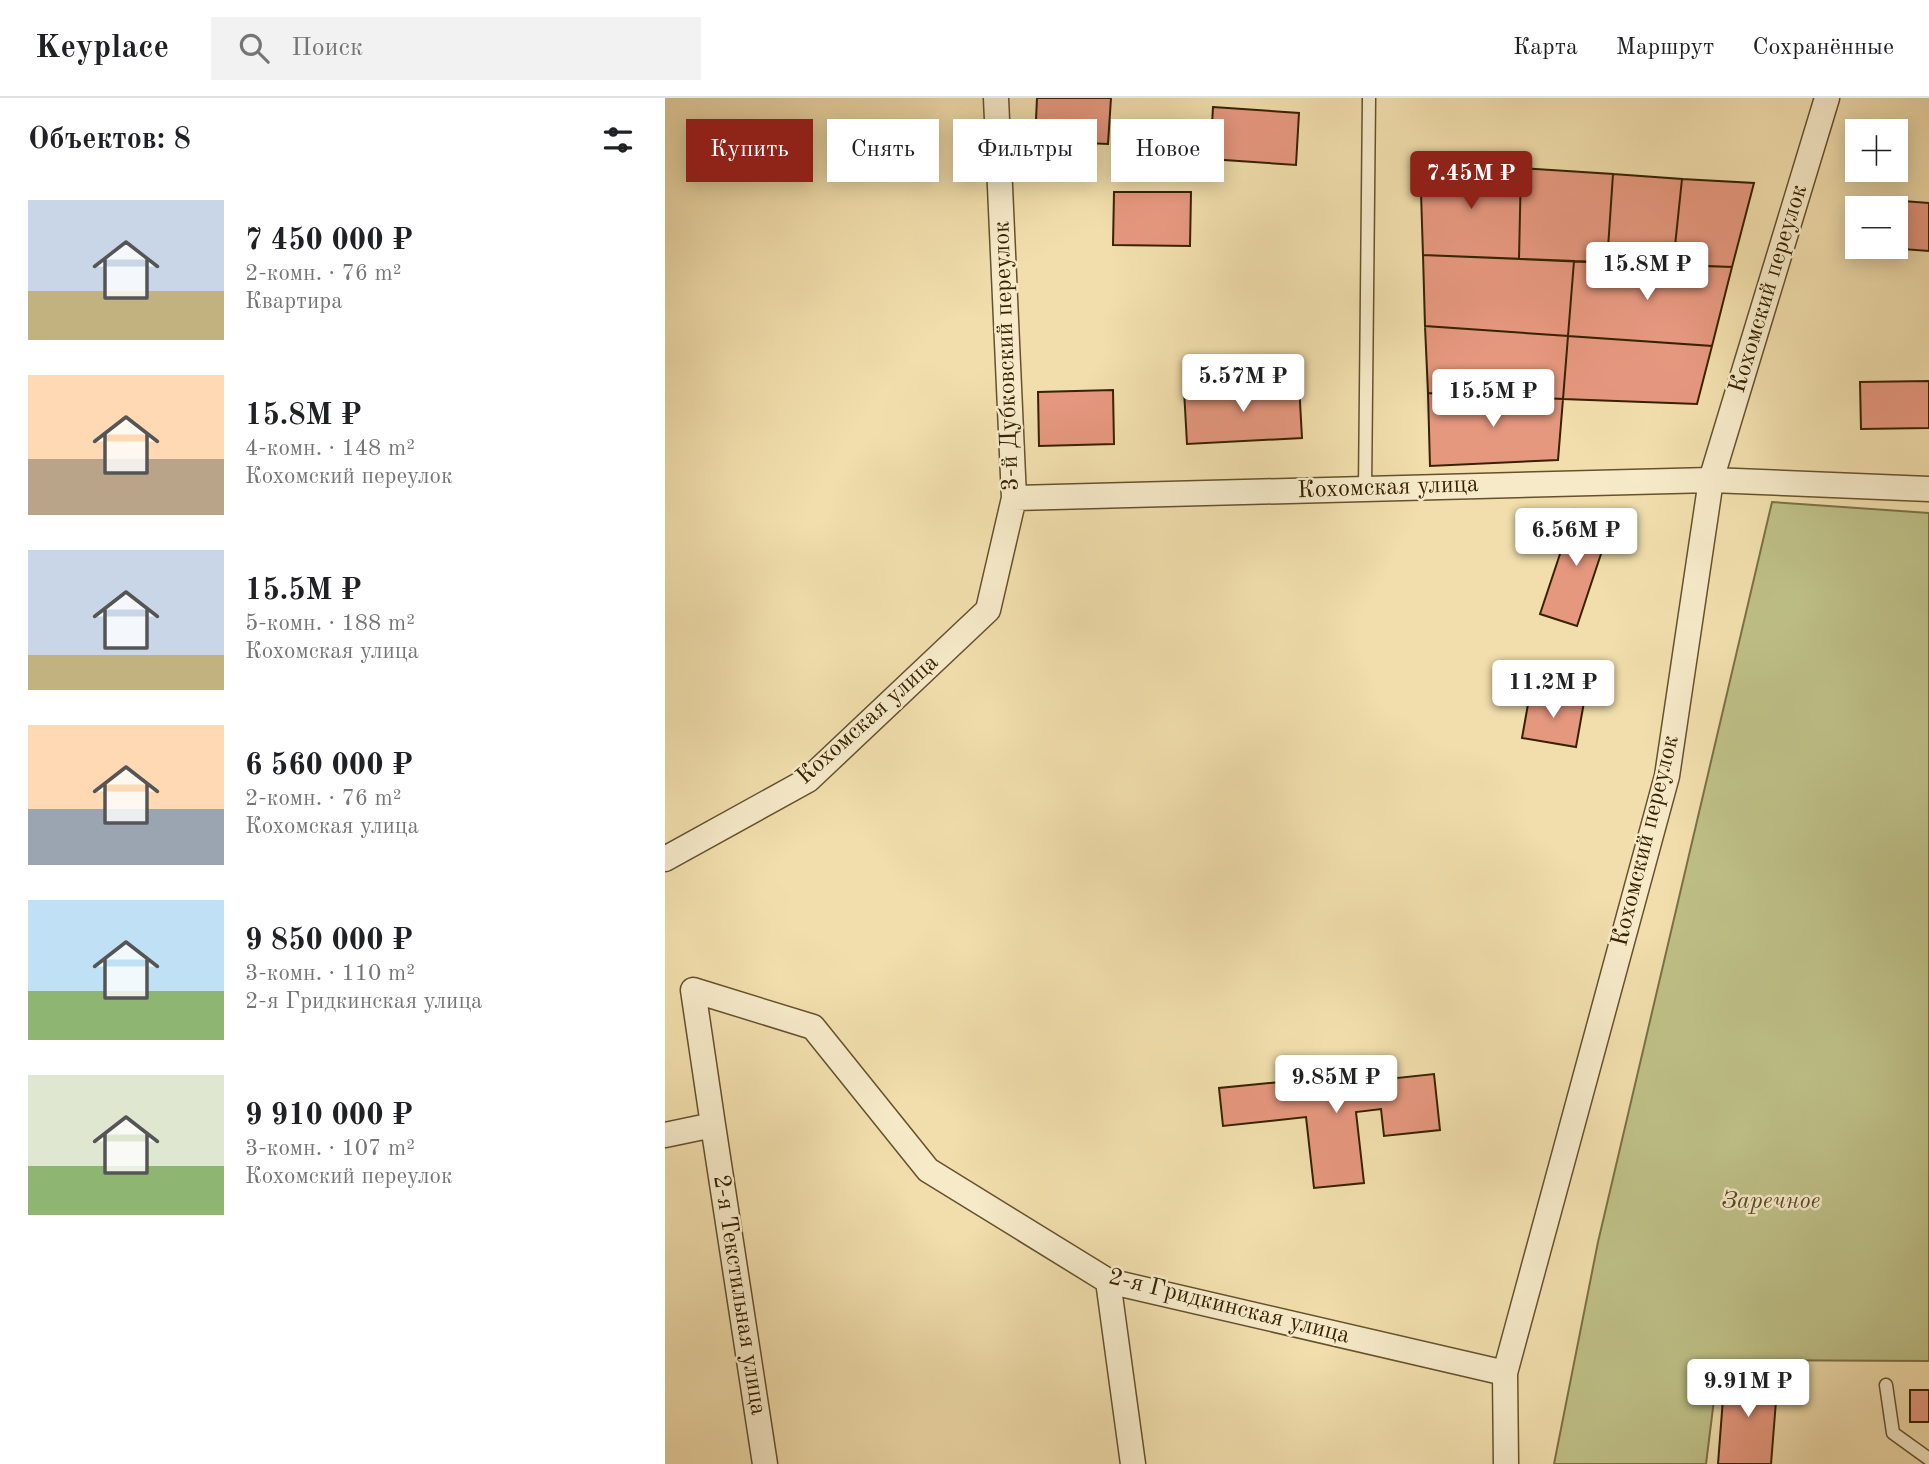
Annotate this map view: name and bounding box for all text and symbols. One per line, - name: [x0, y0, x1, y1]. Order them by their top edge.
- search box: [211, 17, 701, 80]
- icon: search: [235, 29, 273, 67]
- text: Keyplace: [35, 32, 169, 65]
- text: Поиск: [291, 35, 363, 61]
- text: Карта: [1513, 36, 1578, 60]
- text: Маршрут: [1616, 36, 1714, 60]
- text: Сохранённые: [1752, 36, 1894, 60]
- chip: Купить: [686, 119, 813, 182]
- chip: Снять: [827, 119, 939, 182]
- chip: Фильтры: [953, 119, 1097, 182]
- chip: Новое: [1111, 119, 1224, 182]
- map controls: [1845, 119, 1908, 259]
- button: +: [1845, 119, 1908, 182]
- icon: filters: [599, 121, 637, 159]
- text: Объектов: 8: [28, 125, 191, 155]
- pin: 7.45M ₽: [1406, 152, 1536, 211]
- text: 7.45M ₽: [1426, 162, 1516, 185]
- street label: Кохомский переулок: [1726, 182, 1812, 396]
- button: −: [1845, 196, 1908, 259]
- street label: 3-й Дубковский переулок: [990, 220, 1024, 492]
- text: 7 450 000 ₽: [245, 226, 413, 256]
- icon: home: [84, 228, 168, 312]
- pin: 15.8M ₽: [1582, 242, 1712, 302]
- text: 15.8M ₽: [1602, 253, 1692, 276]
- text: 2-комн. · 76 m²: [245, 262, 402, 285]
- text: Квартира: [245, 290, 343, 313]
- pin: 5.57M ₽: [1178, 354, 1308, 414]
- text: 5.57M ₽: [1198, 365, 1288, 388]
- pin: 15.5M ₽: [1428, 370, 1558, 429]
- text: 15.5M ₽: [1448, 380, 1538, 403]
- text: 15.8M ₽: [245, 401, 362, 431]
- icon: home: [84, 403, 168, 487]
- text: 4-комн. · 148 m²: [245, 437, 415, 460]
- text: Кохомский переулок: [245, 465, 453, 488]
- street label: Кохомская улица: [1297, 473, 1479, 503]
- pin: 6.56M ₽: [1511, 508, 1641, 568]
- text: 6.56M ₽: [1531, 519, 1621, 542]
- text: 15.5M ₽: [245, 576, 362, 606]
- icon: home: [84, 578, 168, 662]
- text: 5-комн. · 188 m²: [245, 612, 415, 635]
- text: Кохомская улица: [245, 640, 419, 663]
- street label: Кохомская улица: [793, 650, 944, 790]
- pin: 11.2M ₽: [1488, 660, 1618, 720]
- text: 11.2M ₽: [1508, 671, 1598, 694]
- street label: Кохомский переулок: [1608, 733, 1684, 949]
- text: 6 560 000 ₽: [245, 751, 413, 781]
- icon: home: [84, 753, 168, 837]
- text: 2-комн. · 76 m²: [245, 787, 402, 810]
- text: Кохомская улица: [245, 815, 419, 838]
- text: 9 850 000 ₽: [245, 926, 413, 956]
- icon: home: [84, 928, 168, 1012]
- text: 3-комн. · 110 m²: [245, 962, 415, 985]
- text: 2-я Гридкинская улица: [245, 990, 482, 1013]
- pin: 9.85M ₽: [1271, 1056, 1401, 1115]
- text: 9.85M ₽: [1291, 1066, 1381, 1089]
- text: 9 910 000 ₽: [245, 1101, 413, 1131]
- icon: home: [84, 1103, 168, 1187]
- text: 3-комн. · 107 m²: [245, 1137, 415, 1160]
- text: Кохомский переулок: [245, 1165, 453, 1188]
- street label: 2-я Текстильная улица: [708, 1173, 770, 1417]
- park label: Заречное: [1722, 1189, 1821, 1214]
- street label: 2-я Гридкинская улица: [1106, 1265, 1352, 1349]
- pin: 9.91M ₽: [1683, 1360, 1813, 1419]
- text: 9.91M ₽: [1703, 1370, 1793, 1393]

